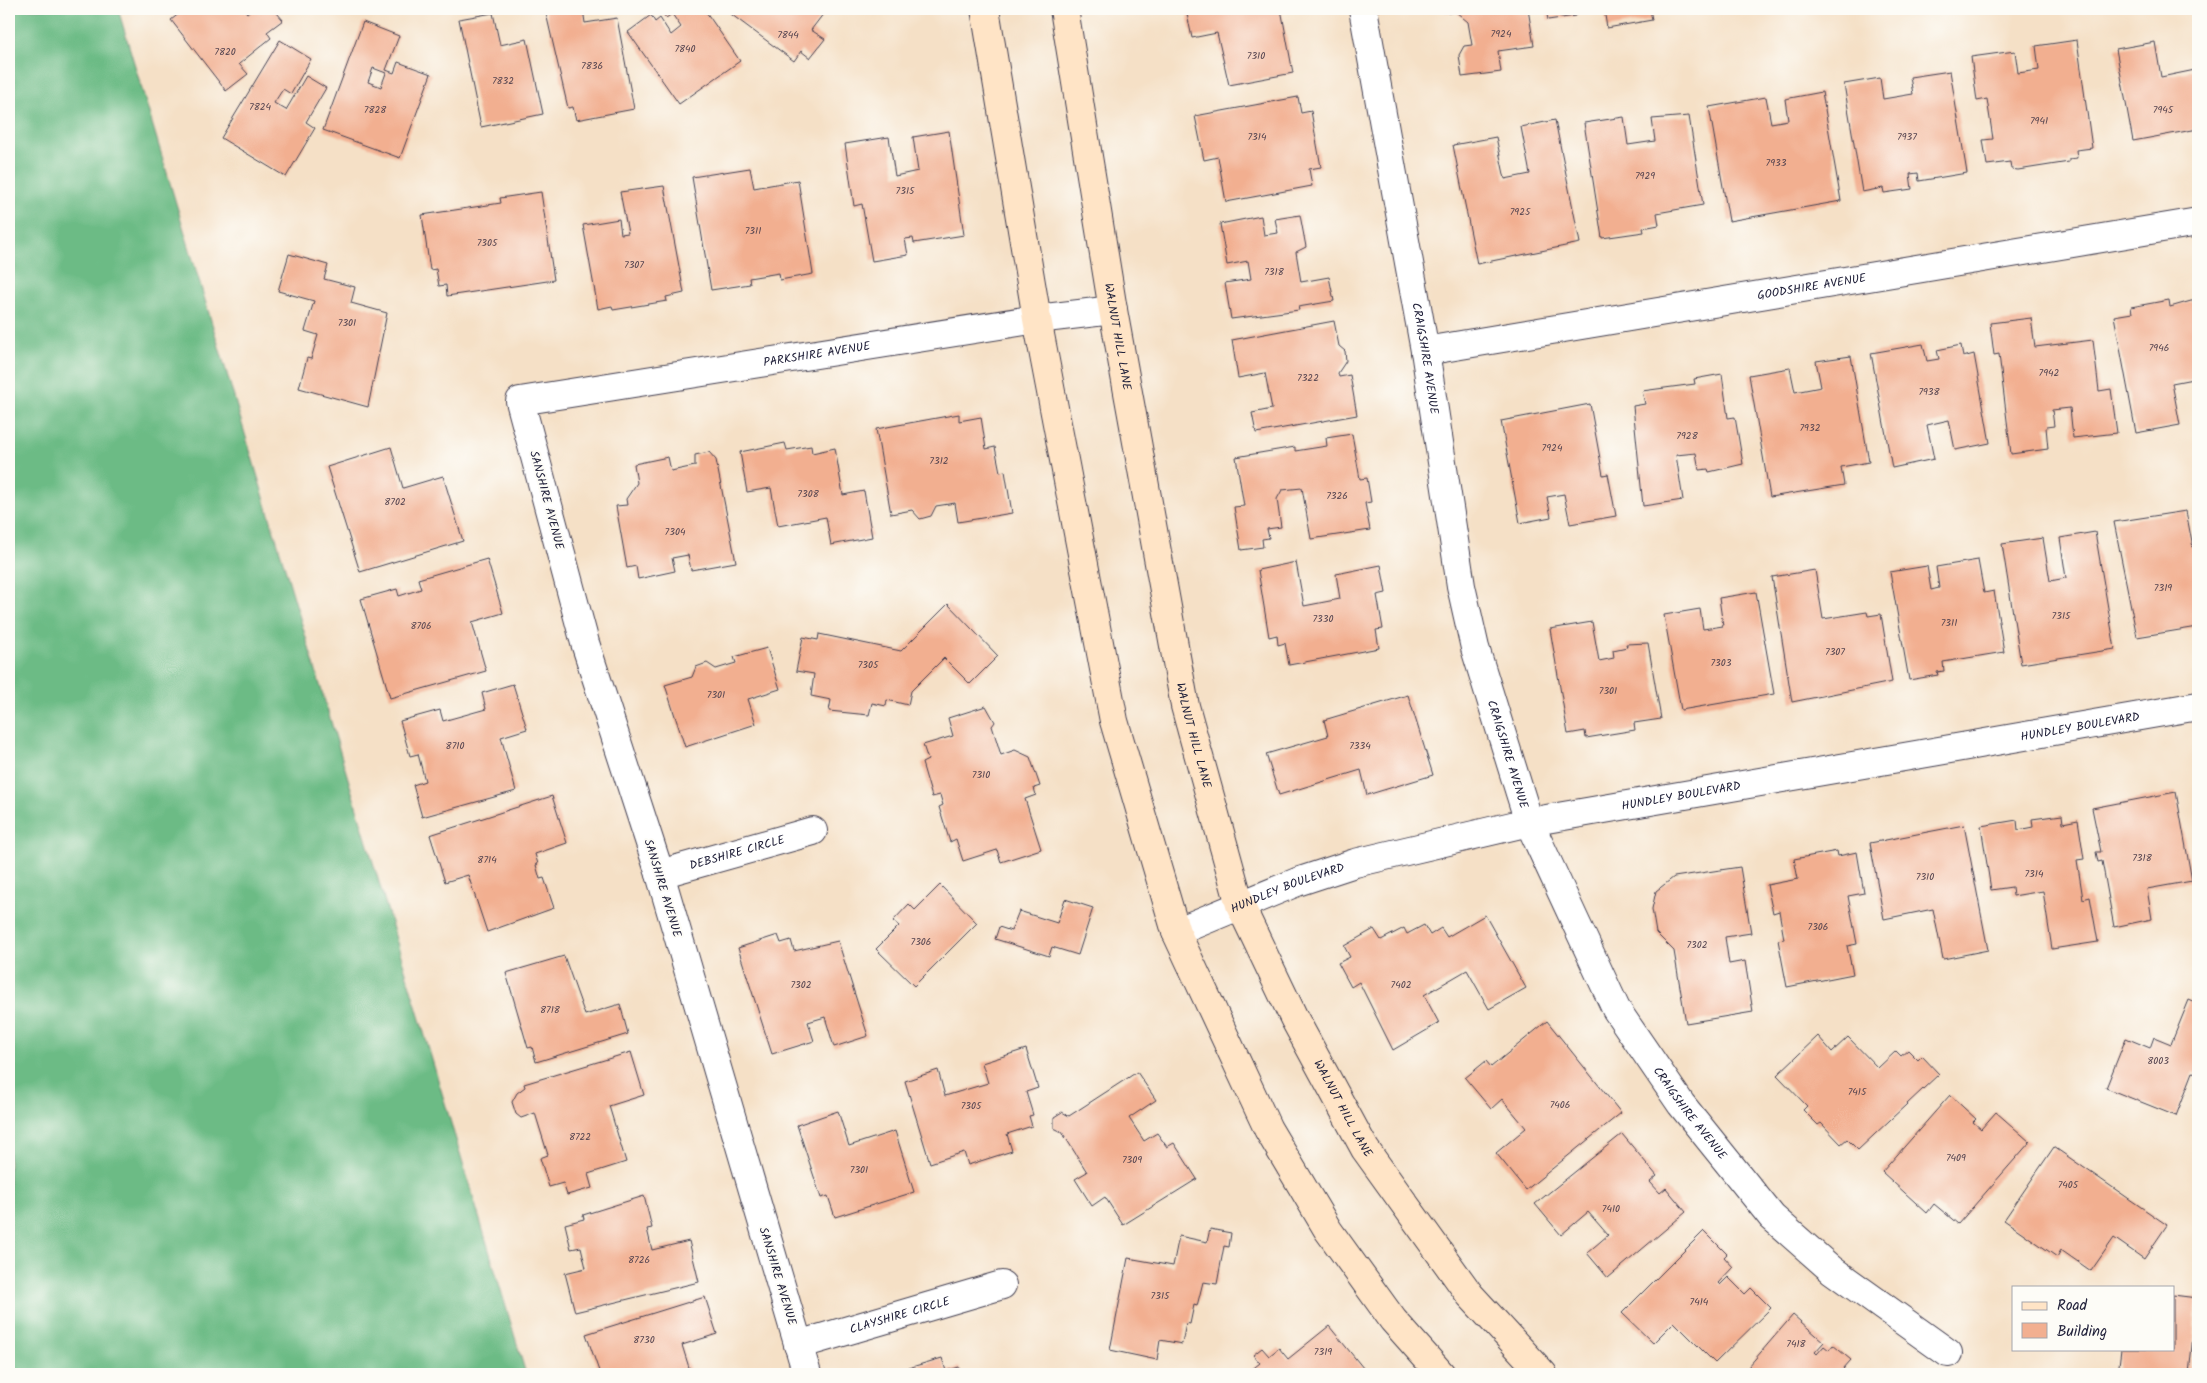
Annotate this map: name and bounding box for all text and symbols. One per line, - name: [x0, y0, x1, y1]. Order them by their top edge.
- house number: 7924: [1491, 26, 1512, 42]
- house number: 7844: [777, 27, 799, 43]
- house number: 7840: [674, 41, 696, 57]
- house number: 7820: [214, 44, 236, 60]
- house number: 7310: [1247, 48, 1265, 64]
- house number: 7836: [581, 58, 603, 74]
- house number: 7832: [492, 73, 514, 89]
- house number: 7824: [249, 99, 271, 115]
- house number: 7828: [364, 102, 387, 118]
- house number: 7945: [2153, 102, 2174, 118]
- house number: 7941: [2030, 113, 2048, 129]
- house number: 7314: [1248, 129, 1267, 145]
- house number: 7937: [1897, 129, 1917, 145]
- house number: 7933: [1766, 155, 1787, 171]
- house number: 7929: [1635, 168, 1655, 184]
- house number: 7315: [896, 183, 915, 199]
- house number: 7925: [1510, 204, 1531, 220]
- house number: 7311: [745, 223, 761, 239]
- house number: 7305: [477, 235, 498, 251]
- house number: 7307: [624, 257, 644, 273]
- house number: 7318: [1264, 264, 1285, 280]
- street label: GOODSHIRE AVENUE: [1756, 268, 1868, 305]
- street label: WALNUT HILL LANE: [1099, 282, 1137, 393]
- street label: CRAIGSHIRE AVENUE: [1406, 301, 1444, 416]
- house number: 7301: [338, 315, 356, 331]
- street label: PARKSHIRE AVENUE: [762, 336, 873, 372]
- house number: 7946: [2149, 340, 2169, 356]
- house number: 7942: [2039, 365, 2060, 381]
- house number: 7322: [1297, 370, 1319, 386]
- house number: 7938: [1918, 384, 1941, 400]
- house number: 7932: [1799, 420, 1821, 436]
- house number: 7928: [1676, 428, 1699, 444]
- house number: 7924: [1542, 440, 1563, 456]
- street label: SANSHIRE AVENUE: [524, 449, 569, 553]
- house number: 7312: [929, 453, 949, 469]
- house number: 7308: [797, 486, 820, 502]
- house number: 7326: [1326, 488, 1348, 504]
- house number: 8702: [384, 494, 406, 510]
- house number: 7304: [665, 524, 686, 540]
- house number: 7319: [2154, 580, 2172, 596]
- house number: 7315: [2052, 608, 2071, 624]
- house number: 7330: [1312, 611, 1334, 627]
- house number: 7311: [1941, 615, 1957, 631]
- house number: 8706: [410, 618, 432, 634]
- house number: 7307: [1825, 644, 1845, 660]
- house number: 7303: [1710, 655, 1732, 671]
- house number: 7305: [858, 657, 879, 673]
- street label: WALNUT HILL LANE: [1171, 681, 1217, 791]
- house number: 7301: [1599, 683, 1617, 699]
- house number: 7301: [707, 687, 725, 703]
- street label: CRAIGSHIRE AVENUE: [1482, 698, 1534, 812]
- street label: HUNDLEY BOULEVARD: [2019, 707, 2141, 747]
- house number: 8710: [446, 738, 464, 754]
- house number: 7334: [1349, 738, 1371, 754]
- house number: 7310: [972, 767, 990, 783]
- street label: HUNDLEY BOULEVARD: [1620, 776, 1742, 816]
- street label: DEBSHIRE CIRCLE: [687, 830, 788, 875]
- street label: SANSHIRE AVENUE: [639, 837, 687, 941]
- house number: 7318: [2132, 850, 2153, 866]
- house number: 8714: [477, 852, 497, 868]
- street label: HUNDLEY BOULEVARD: [1228, 858, 1347, 918]
- house number: 7314: [2025, 866, 2044, 882]
- house number: 7310: [1916, 869, 1934, 885]
- house number: 7306: [1808, 919, 1828, 935]
- house number: 7306: [911, 934, 931, 950]
- house number: 7302: [1686, 937, 1708, 953]
- house number: 7302: [790, 977, 812, 993]
- house number: 7402: [1391, 977, 1412, 993]
- house number: 8718: [540, 1002, 561, 1018]
- house number: 8003: [2147, 1053, 2169, 1069]
- street label: WALNUT HILL LANE: [1308, 1056, 1378, 1162]
- street label: CRAIGSHIRE AVENUE: [1648, 1063, 1732, 1165]
- house number: 7415: [1848, 1084, 1867, 1100]
- house number: 7406: [1550, 1097, 1570, 1113]
- house number: 7305: [961, 1098, 982, 1114]
- house number: 8722: [569, 1129, 591, 1145]
- house number: 7409: [1946, 1150, 1966, 1166]
- house number: 7309: [1122, 1152, 1142, 1168]
- house number: 7301: [850, 1162, 868, 1178]
- house number: 7405: [2058, 1177, 2079, 1193]
- house number: 7410: [1602, 1201, 1620, 1217]
- street label: SANSHIRE AVENUE: [754, 1225, 802, 1329]
- house number: 8726: [628, 1252, 650, 1268]
- legend: [2012, 1286, 2174, 1350]
- house number: 7315: [1151, 1288, 1170, 1304]
- street label: CLAYSHIRE CIRCLE: [847, 1292, 953, 1339]
- house number: 7414: [1690, 1294, 1709, 1310]
- text: Road: [2057, 1294, 2088, 1318]
- text: Building: [2057, 1320, 2107, 1344]
- house number: 8730: [633, 1332, 655, 1348]
- house number: 7418: [1786, 1336, 1807, 1352]
- house number: 7319: [1314, 1344, 1332, 1360]

